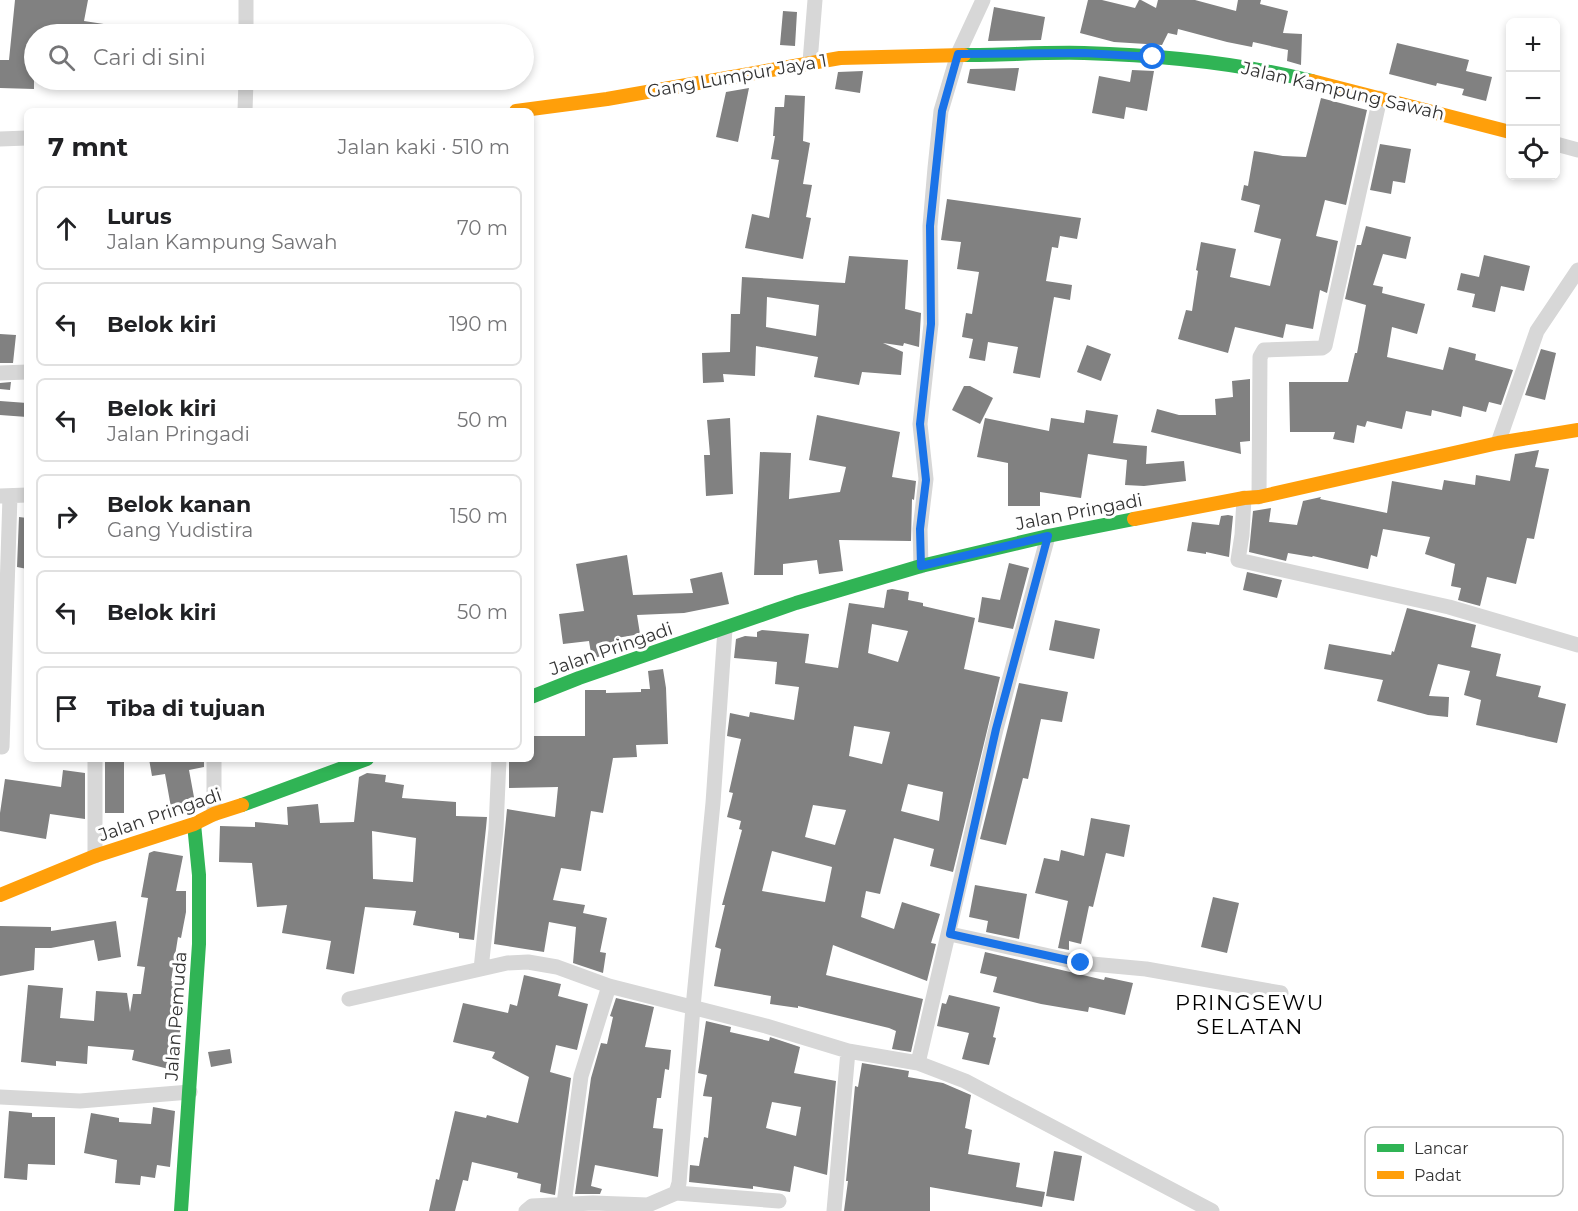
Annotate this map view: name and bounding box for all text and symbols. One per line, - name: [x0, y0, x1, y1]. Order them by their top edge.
- map controls: [1506, 18, 1560, 180]
- button: +: [1506, 18, 1560, 72]
- search box: [24, 24, 534, 90]
- icon: search: [45, 41, 78, 74]
- route start: [1139, 43, 1165, 69]
- text: Cari di sini: [93, 44, 206, 71]
- street label: Gang Lumpur Jaya 1: [645, 49, 829, 103]
- street label: Jalan Kampung Sawah: [1238, 57, 1447, 125]
- button: −: [1506, 72, 1560, 126]
- button: locate: [1506, 126, 1560, 180]
- text: 7 mnt: [48, 131, 128, 163]
- text: Jalan kaki · 510 m: [338, 135, 510, 159]
- text: Lurus: [107, 203, 172, 230]
- icon: ahead: [50, 212, 83, 245]
- text: 70 m: [457, 216, 508, 240]
- text: Jalan Kampung Sawah: [107, 230, 338, 254]
- icon: left: [50, 308, 83, 341]
- text: Belok kiri: [107, 311, 216, 338]
- text: 190 m: [449, 312, 508, 336]
- text: Belok kiri: [107, 395, 216, 422]
- icon: left: [50, 404, 83, 437]
- text: 50 m: [457, 408, 508, 432]
- text: Jalan Pringadi: [107, 422, 250, 446]
- street label: Jalan Pringadi: [1013, 489, 1144, 535]
- text: Belok kanan: [107, 491, 251, 518]
- icon: right: [50, 500, 83, 533]
- text: 150 m: [450, 504, 508, 528]
- text: Gang Yudistira: [107, 518, 253, 542]
- icon: left: [50, 596, 83, 629]
- text: Belok kiri: [107, 599, 216, 626]
- text: 50 m: [457, 600, 508, 624]
- street label: Jalan Pringadi: [546, 618, 675, 681]
- icon: arrive: [50, 692, 83, 725]
- text: Tiba di tujuan: [107, 695, 265, 722]
- street label: Jalan Pringadi: [95, 784, 224, 847]
- route end: [1067, 949, 1093, 975]
- street label: Jalan Pemuda: [160, 951, 191, 1082]
- district label: PRINGSEWU SELATAN: [1175, 990, 1325, 1039]
- legend: [1365, 1127, 1563, 1196]
- text: Lancar: [1414, 1139, 1469, 1158]
- text: Padat: [1414, 1166, 1462, 1185]

